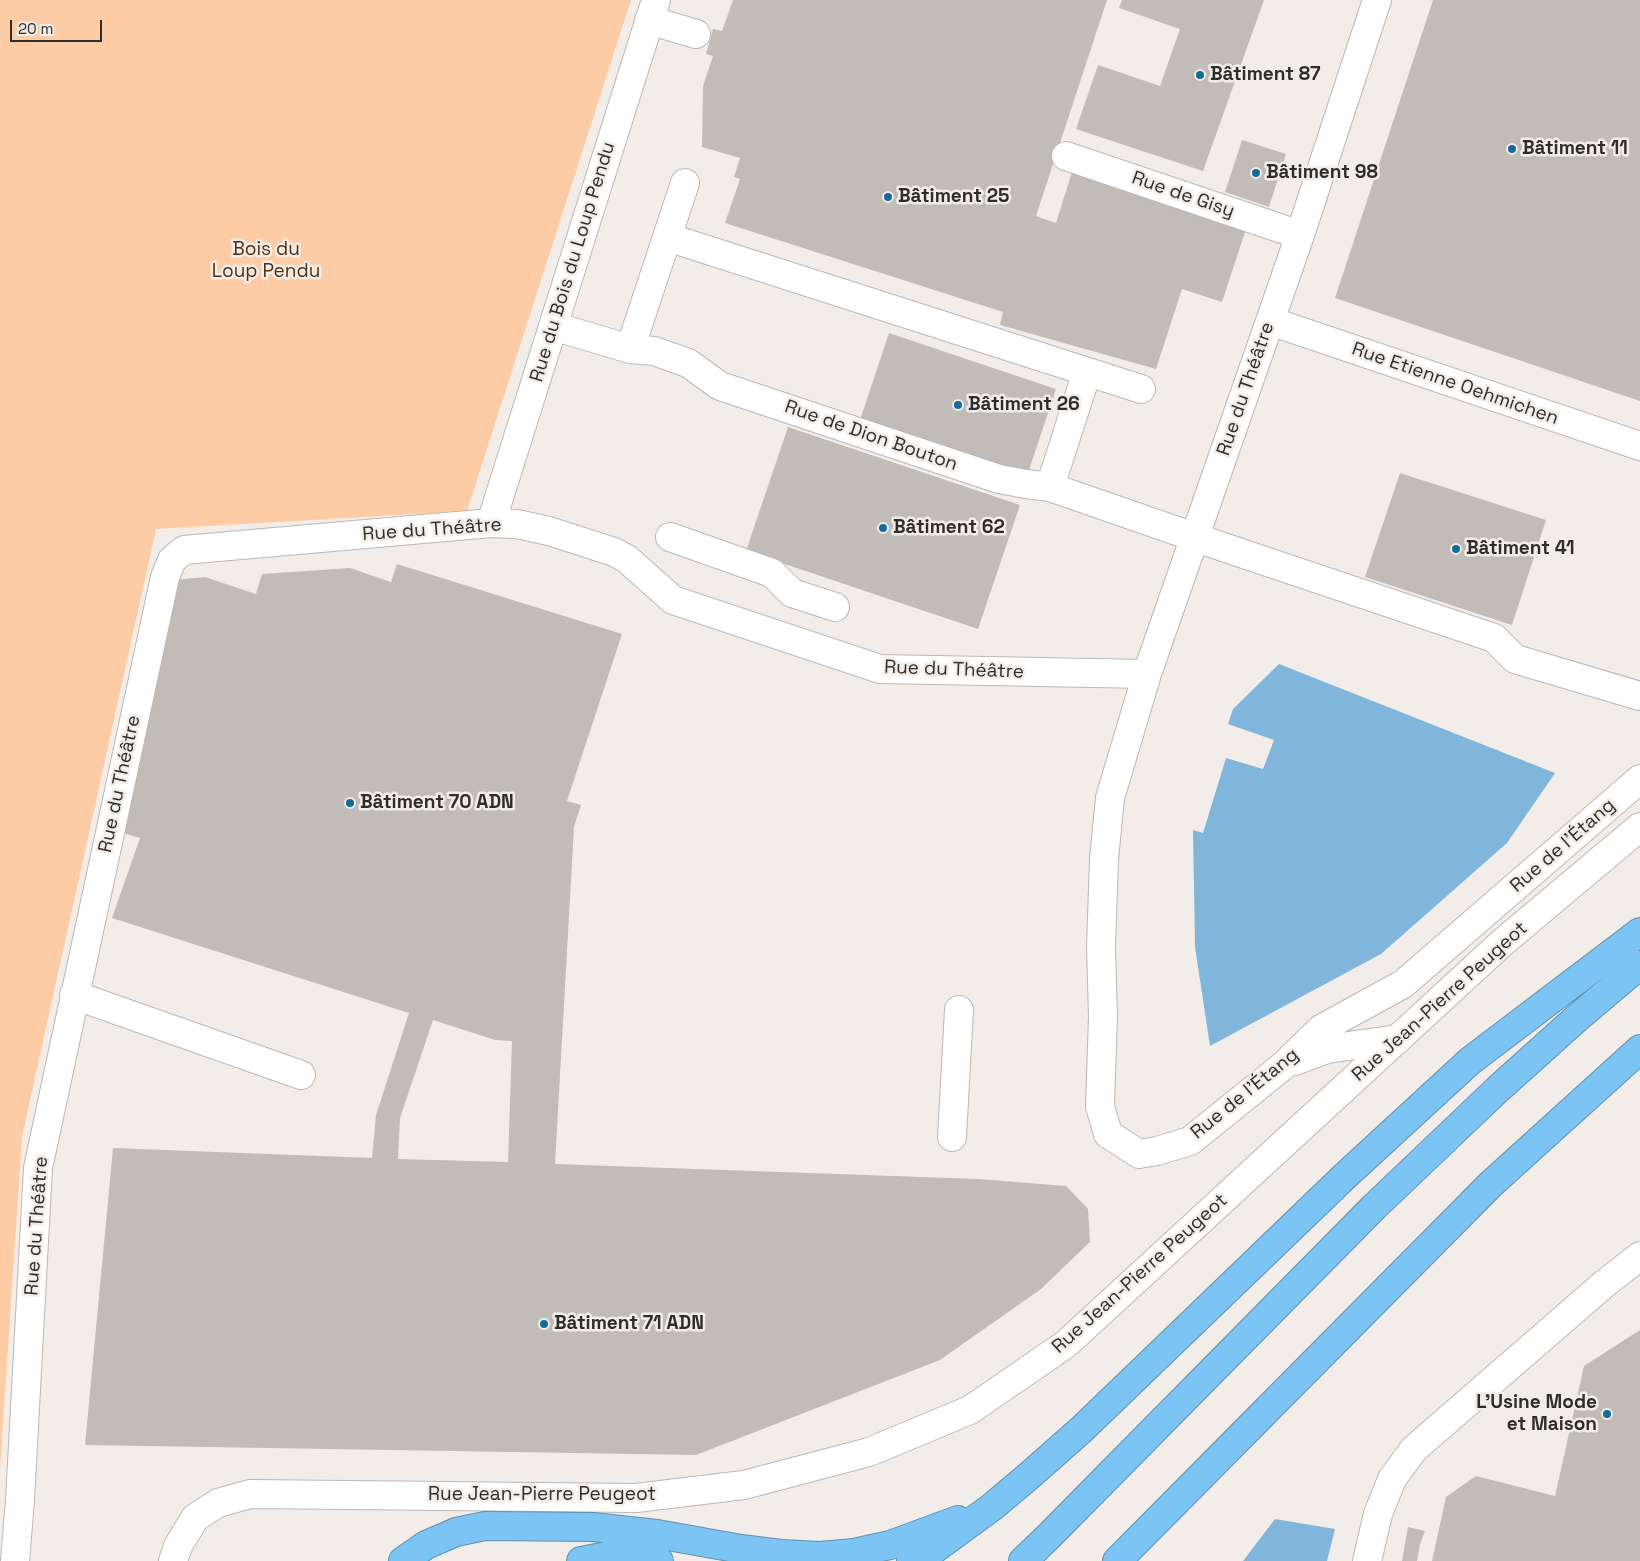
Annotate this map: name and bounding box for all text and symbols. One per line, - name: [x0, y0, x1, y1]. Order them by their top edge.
- scale bar: [12, 10, 105, 42]
- text: 20 m: [18, 19, 53, 38]
- place label: Bâtiment 87: [1210, 64, 1320, 86]
- marker: Bâtiment 87: [1194, 69, 1206, 81]
- place label: Bâtiment 11: [1522, 138, 1628, 160]
- street label: Rue du Bois du Loup Pendu: [526, 139, 620, 385]
- marker: Bâtiment 11: [1506, 143, 1518, 155]
- place label: Bâtiment 98: [1266, 162, 1378, 184]
- street label: Rue de Gisy: [1129, 167, 1237, 223]
- marker: Bâtiment 98: [1250, 167, 1262, 179]
- place label: Bâtiment 25: [898, 186, 1009, 208]
- marker: Bâtiment 25: [882, 191, 894, 203]
- park label: Bois du Loup Pendu: [212, 239, 320, 283]
- street label: Rue du Théâtre: [1212, 319, 1280, 459]
- street label: Rue Etienne Oehmichen: [1349, 338, 1561, 430]
- place label: Bâtiment 26: [968, 394, 1080, 416]
- street label: Rue de Dion Bouton: [782, 396, 960, 476]
- marker: Bâtiment 26: [952, 399, 964, 411]
- street label: Rue du Théâtre: [362, 514, 502, 546]
- place label: Bâtiment 62: [893, 517, 1005, 539]
- marker: Bâtiment 62: [877, 522, 889, 534]
- place label: Bâtiment 41: [1466, 538, 1575, 560]
- marker: Bâtiment 41: [1450, 543, 1462, 555]
- street label: Rue du Théâtre: [884, 656, 1024, 684]
- street label: Rue du Théâtre: [94, 713, 146, 855]
- place label: Bâtiment 70 ADN: [360, 792, 514, 814]
- street label: Rue de l'Étang: [1506, 794, 1620, 898]
- marker: Bâtiment 70 ADN: [344, 797, 356, 809]
- street label: Rue Jean-Pierre Peugeot: [1348, 917, 1532, 1087]
- street label: Rue de l'Étang: [1187, 1044, 1303, 1144]
- street label: Rue du Théâtre: [21, 1156, 53, 1296]
- street label: Rue Jean-Pierre Peugeot: [1048, 1189, 1232, 1359]
- place label: Bâtiment 71 ADN: [554, 1313, 704, 1335]
- marker: Bâtiment 71 ADN: [538, 1318, 550, 1330]
- place label: L'Usine Mode et Maison: [1476, 1392, 1597, 1436]
- marker: L'Usine Mode et Maison: [1601, 1408, 1613, 1420]
- street label: Rue Jean-Pierre Peugeot: [428, 1484, 656, 1506]

